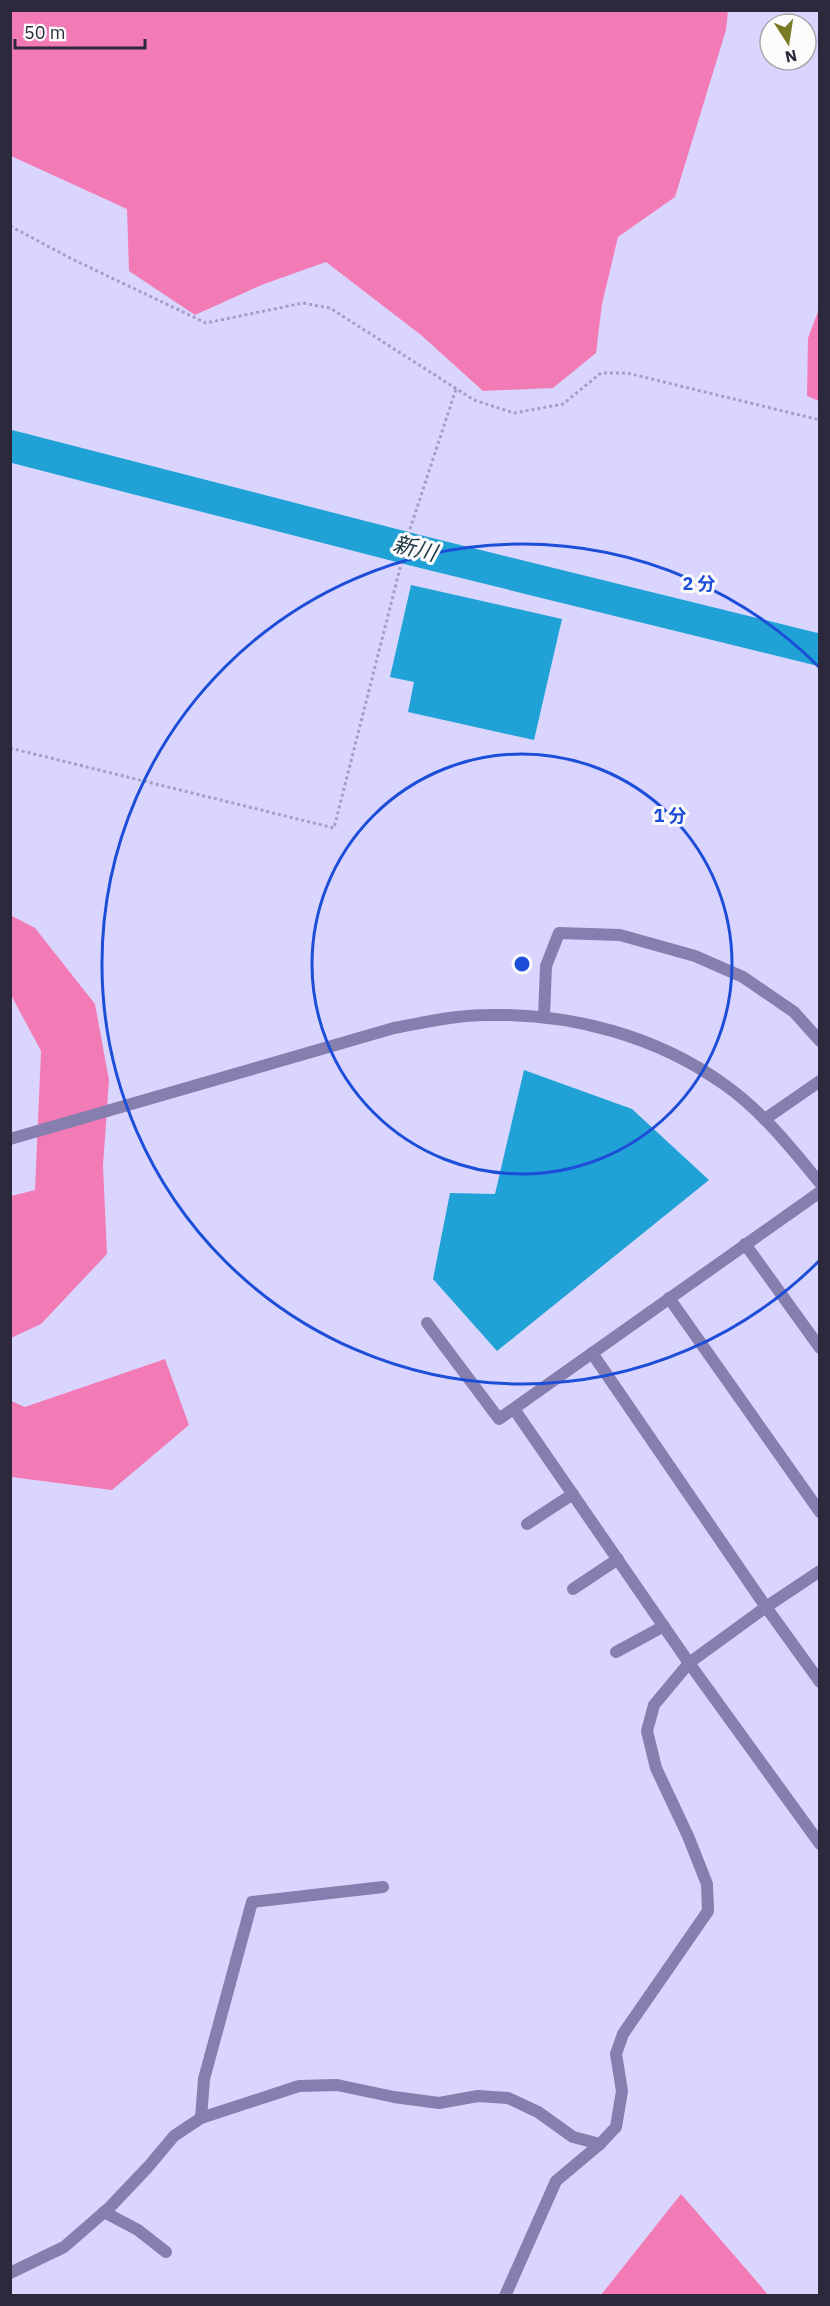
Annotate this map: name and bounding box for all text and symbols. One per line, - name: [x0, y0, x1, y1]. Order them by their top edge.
- scale bar: [15, 12, 146, 50]
- north arrow: [758, 12, 818, 72]
- text: 50 m: [24, 21, 66, 44]
- text: N: [783, 46, 799, 68]
- water label: 新川: [390, 528, 442, 567]
- text: 2 分: [682, 572, 716, 595]
- text: 1 分: [653, 804, 687, 827]
- centre of rings: [512, 954, 532, 974]

